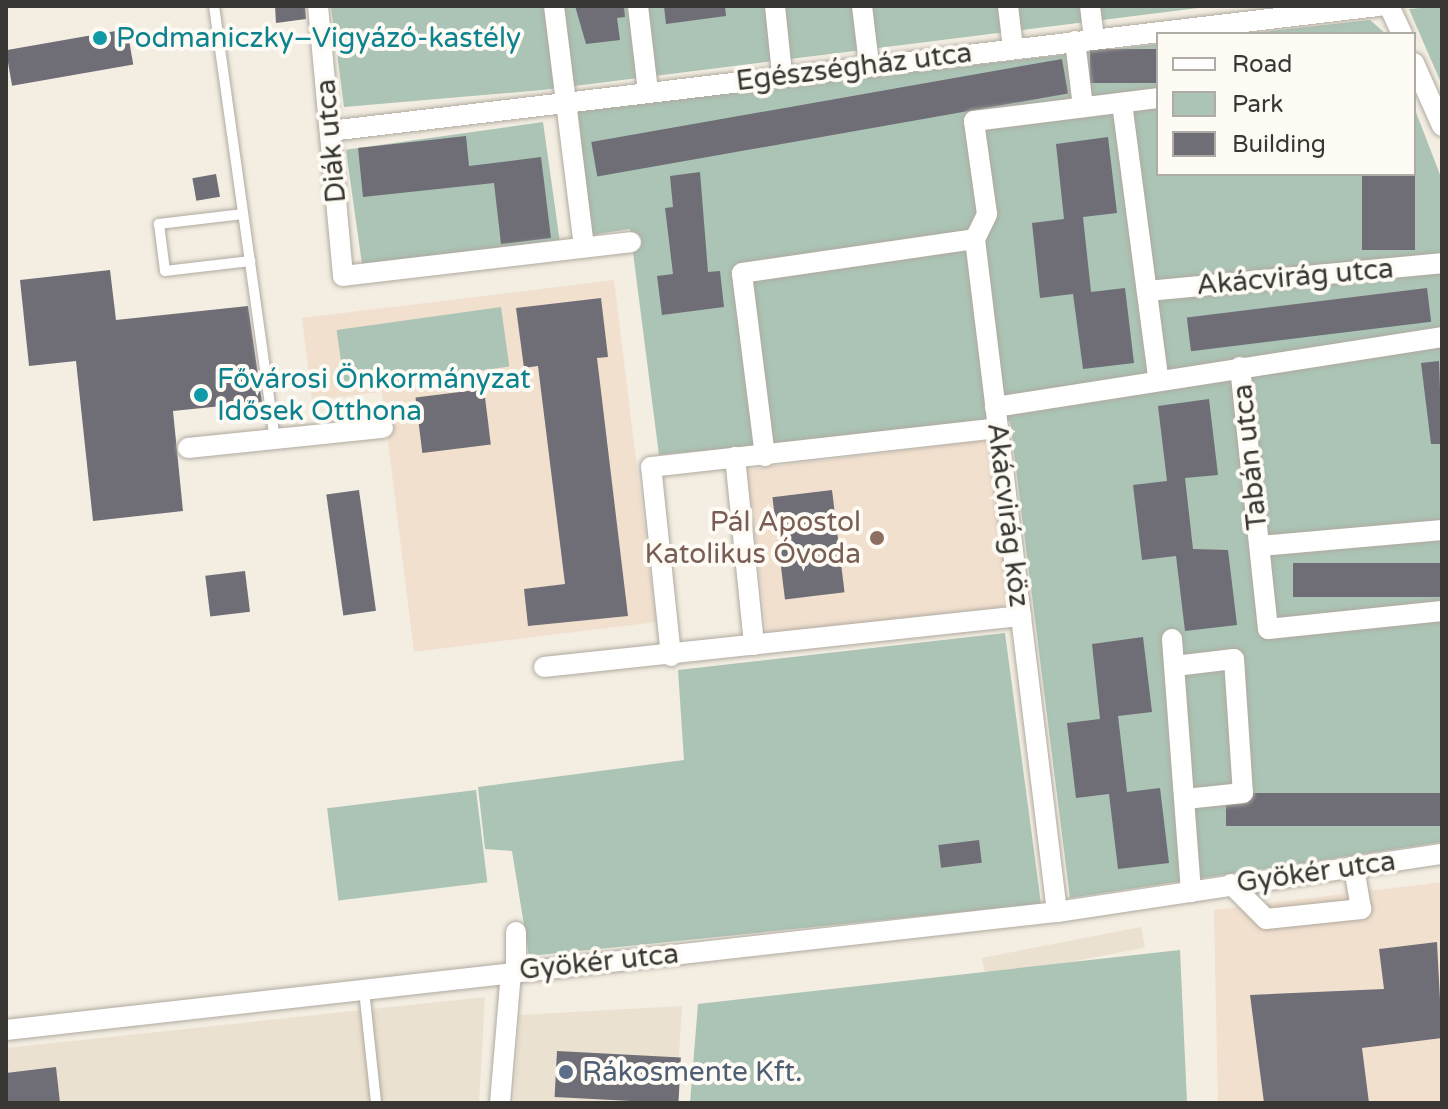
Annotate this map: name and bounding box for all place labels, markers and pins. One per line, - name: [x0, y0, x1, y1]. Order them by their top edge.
- place label: Podmaniczky–Vigyázó-kastély: [116, 21, 521, 55]
- marker: Podmaniczky–Vigyázó-kastély: [91, 29, 109, 47]
- place label: Fővárosi Önkormányzat Idősek Otthona: [217, 362, 531, 428]
- marker: Fővárosi Önkormányzat Idősek Otthona: [192, 386, 210, 404]
- place label: Pál Apostol Katolikus Óvoda: [645, 505, 861, 571]
- marker: Pál Apostol Katolikus Óvoda: [868, 529, 886, 547]
- place label: Rákosmente Kft.: [582, 1055, 802, 1089]
- marker: Rákosmente Kft.: [557, 1063, 575, 1081]

